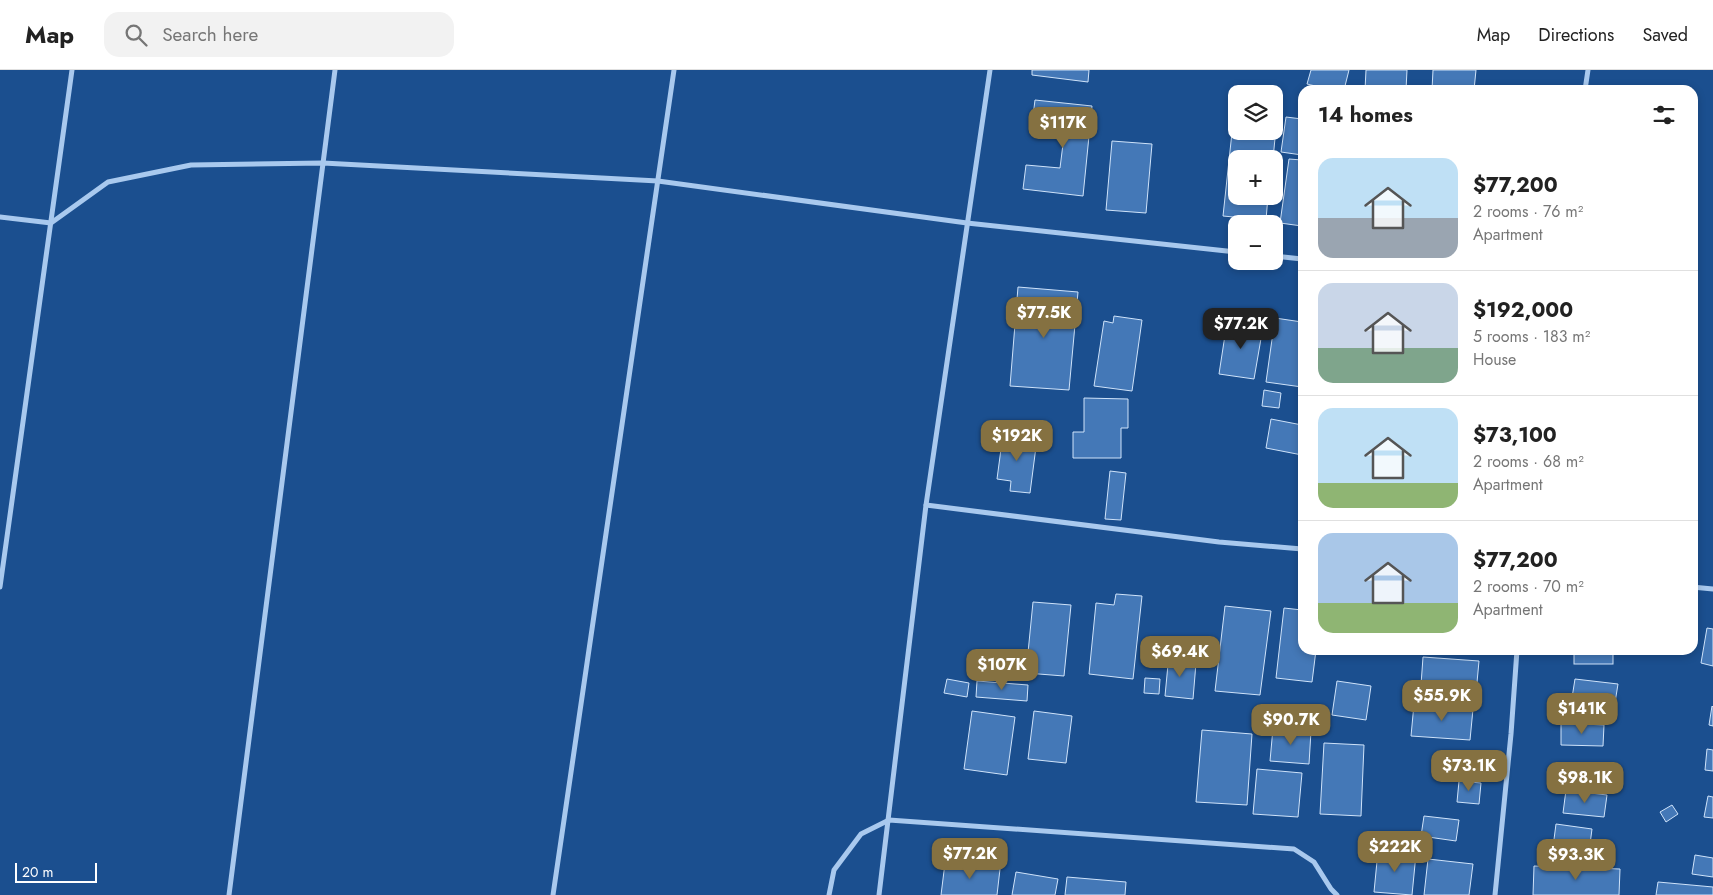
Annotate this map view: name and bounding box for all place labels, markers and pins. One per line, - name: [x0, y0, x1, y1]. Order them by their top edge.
- pin: $117K: [1028, 106, 1098, 149]
- pin: $77.5K: [1003, 296, 1085, 339]
- pin: $77.2K: [1200, 308, 1282, 350]
- pin: $192K: [982, 420, 1052, 462]
- pin: $69.4K: [1139, 636, 1221, 678]
- pin: $107K: [967, 648, 1037, 691]
- pin: $55.9K: [1401, 680, 1483, 722]
- pin: $141K: [1547, 692, 1617, 735]
- pin: $90.7K: [1250, 704, 1332, 746]
- pin: $73.1K: [1428, 750, 1510, 792]
- pin: $98.1K: [1544, 762, 1626, 804]
- pin: $222K: [1360, 830, 1430, 873]
- pin: $77.2K: [929, 838, 1011, 880]
- pin: $93.3K: [1535, 838, 1617, 881]

